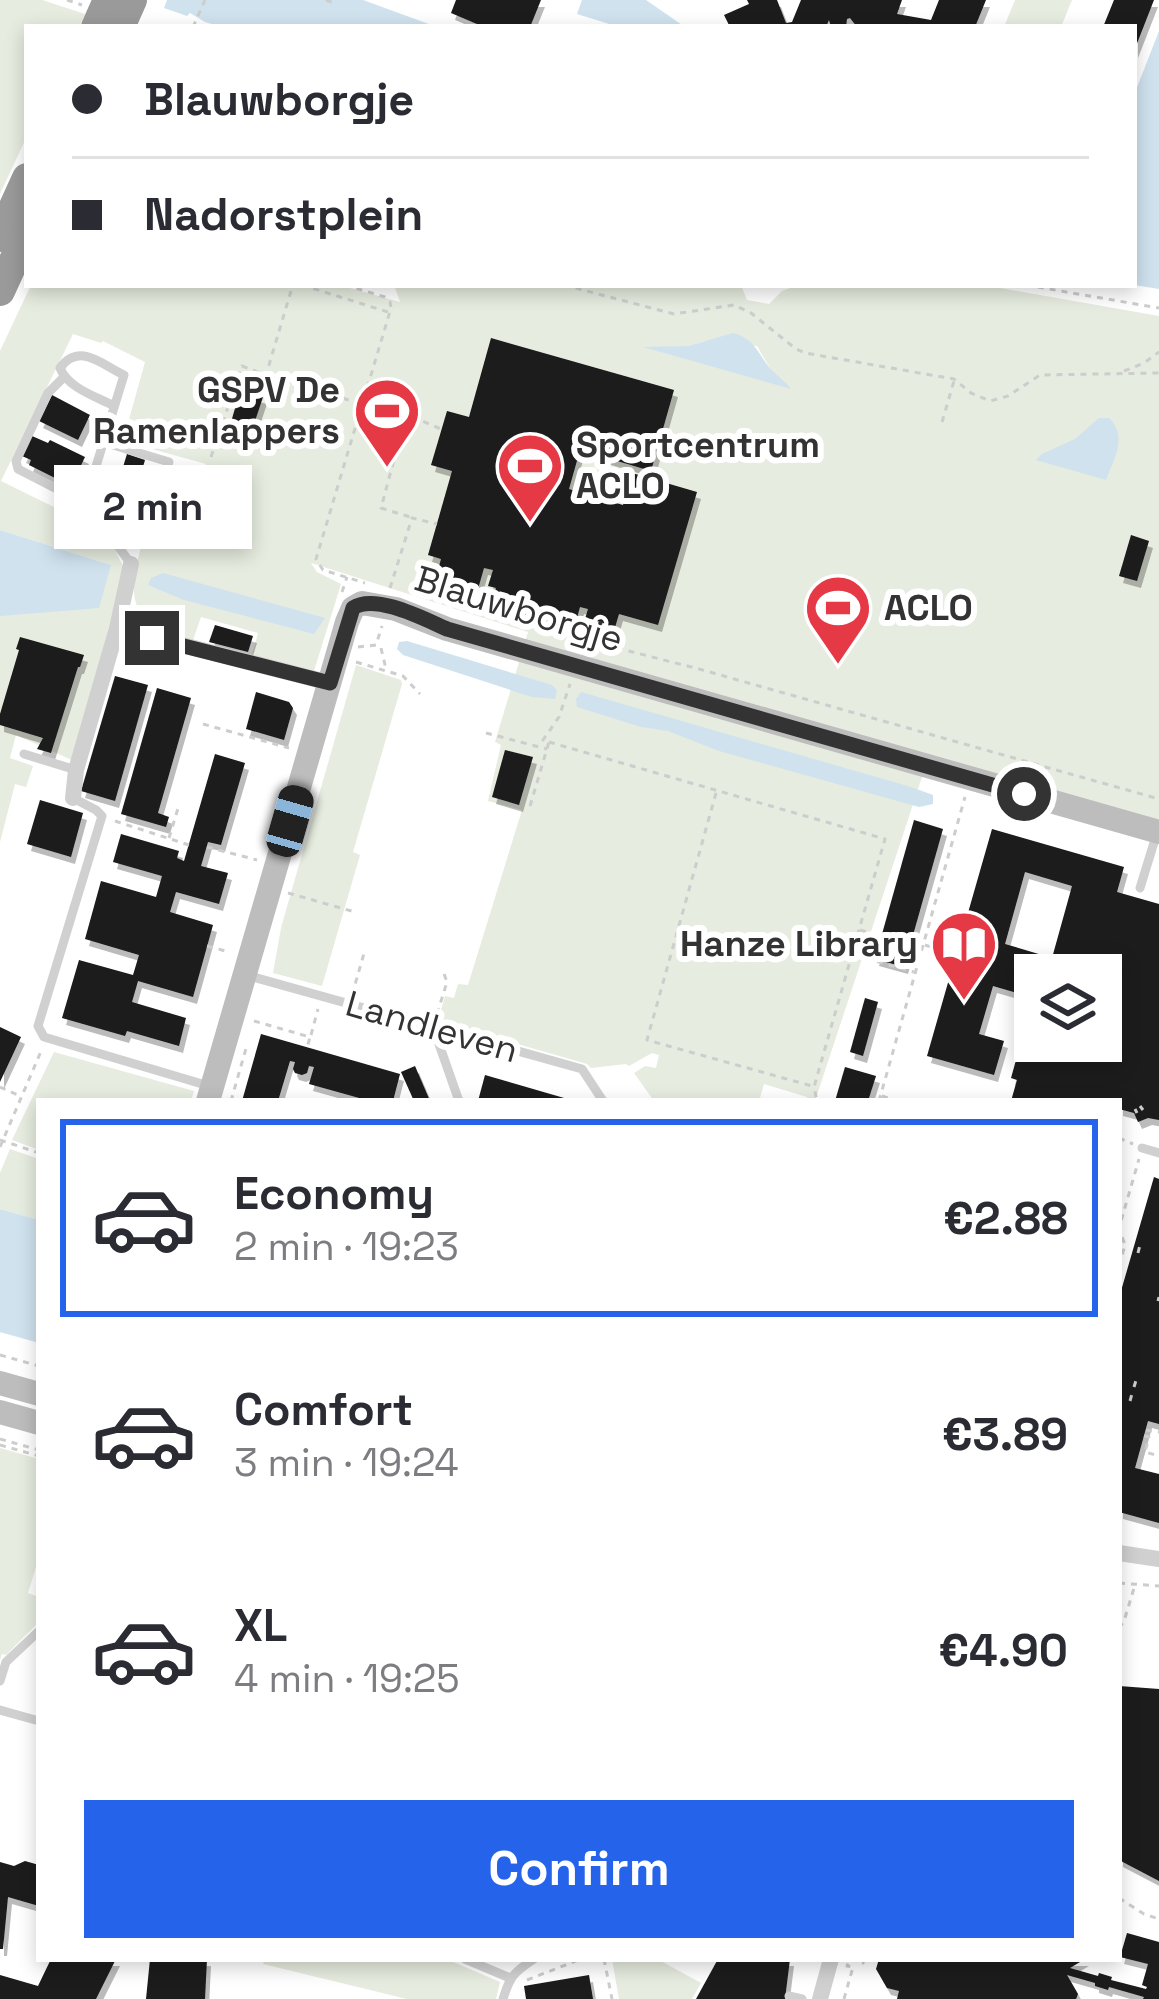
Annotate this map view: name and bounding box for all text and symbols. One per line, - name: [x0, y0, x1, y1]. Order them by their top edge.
- text: Blauwborgje: [144, 71, 414, 128]
- text: Nadorstplein: [144, 186, 423, 243]
- place label: GSPV De Ramenlappers: [93, 367, 340, 454]
- sports icon: GSPV De Ramenlappers: [352, 376, 422, 470]
- place label: Sportcentrum ACLO: [576, 422, 820, 509]
- sports icon: Sportcentrum ACLO: [495, 431, 565, 525]
- callout: 2 min: [53, 464, 251, 548]
- text: 2 min: [103, 482, 203, 531]
- street label: Blauwborgje: [409, 556, 629, 662]
- sports icon: ACLO: [803, 573, 873, 667]
- place label: ACLO: [884, 585, 973, 631]
- route end: [125, 611, 179, 665]
- route start: [997, 767, 1051, 821]
- car: [263, 781, 317, 861]
- library icon: Hanze Library: [929, 909, 999, 1003]
- place label: Hanze Library: [680, 921, 918, 967]
- map controls: [1014, 954, 1122, 1062]
- button: layers: [1014, 954, 1122, 1062]
- street label: Landleven: [341, 980, 523, 1074]
- icon: car: [90, 1164, 198, 1272]
- text: Economy: [234, 1165, 434, 1222]
- text: €2.88: [943, 1190, 1068, 1247]
- text: 2 min · 19:23: [234, 1222, 459, 1271]
- icon: car: [90, 1380, 198, 1488]
- text: Comfort: [234, 1381, 413, 1438]
- text: €3.89: [942, 1406, 1068, 1463]
- text: 3 min · 19:24: [234, 1438, 459, 1487]
- icon: car: [90, 1596, 198, 1704]
- text: XL: [234, 1597, 287, 1654]
- text: €4.90: [939, 1622, 1068, 1679]
- text: 4 min · 19:25: [234, 1654, 460, 1703]
- button: Confirm: [84, 1800, 1074, 1938]

